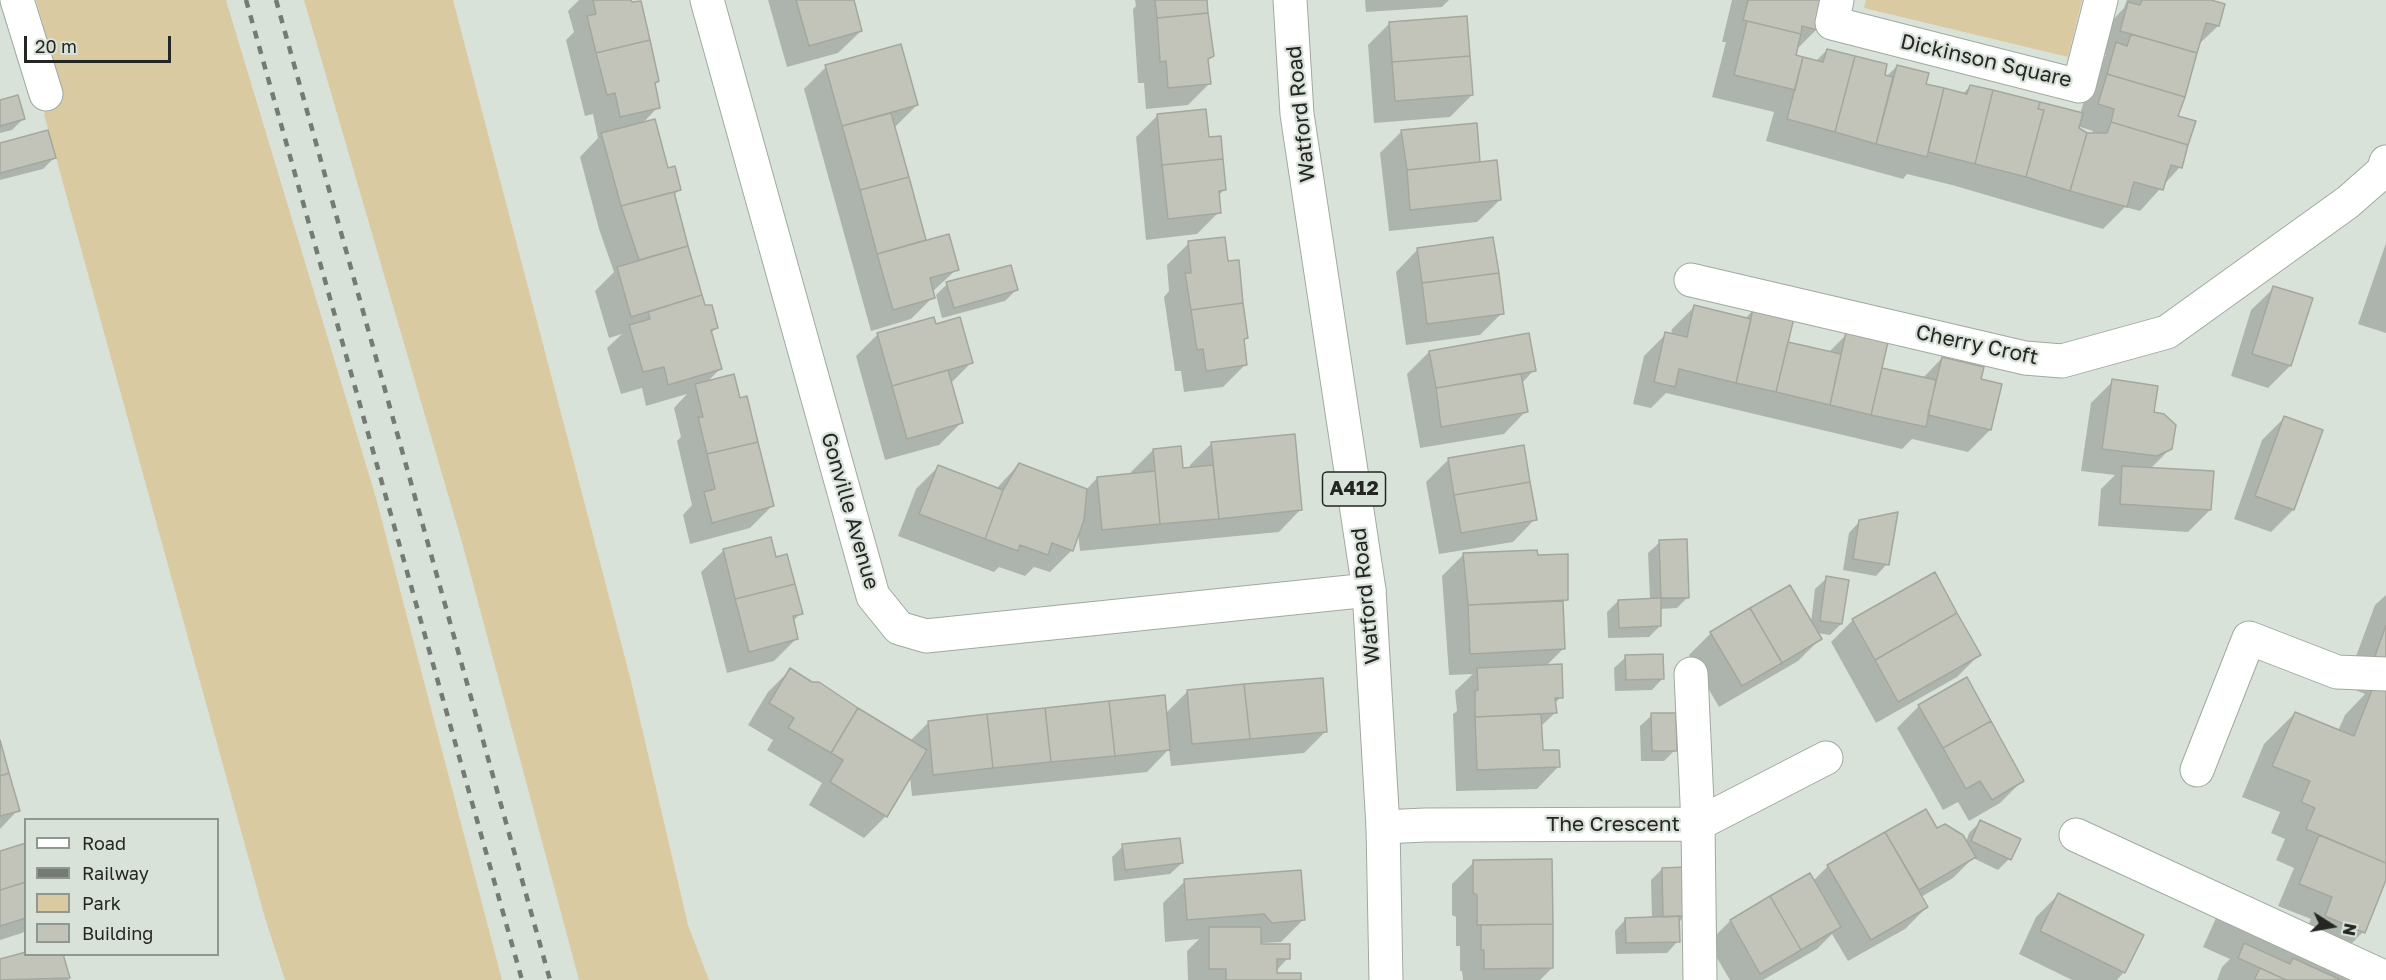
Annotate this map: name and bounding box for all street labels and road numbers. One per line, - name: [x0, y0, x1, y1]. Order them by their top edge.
- street label: Dickinson Square: [1898, 29, 2074, 93]
- street label: Watford Road: [1281, 45, 1321, 183]
- street label: Cherry Croft: [1914, 320, 2040, 370]
- street label: Gonville Avenue: [816, 430, 884, 592]
- road number: A412: [1322, 472, 1386, 506]
- street label: Watford Road: [1346, 527, 1386, 665]
- street label: The Crescent: [1546, 811, 1680, 837]

